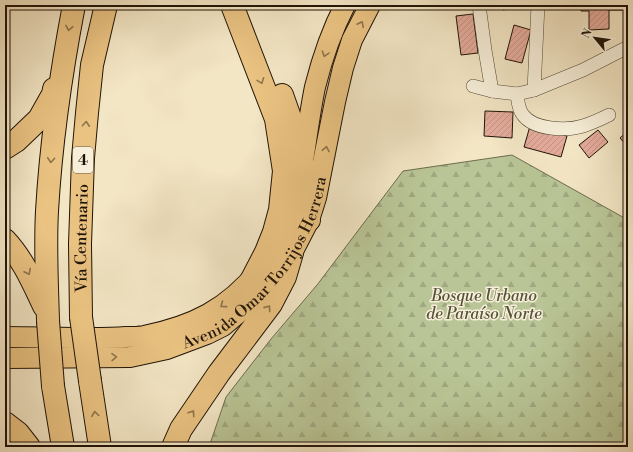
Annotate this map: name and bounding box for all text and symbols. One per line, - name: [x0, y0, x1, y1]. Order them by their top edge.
- north arrow: [575, 18, 615, 58]
- one-way arrow: [356, 21, 363, 28]
- one-way arrow: [66, 25, 74, 31]
- text: N: [579, 26, 596, 41]
- one-way arrow: [321, 50, 330, 57]
- one-way arrow: [256, 77, 264, 84]
- one-way arrow: [81, 121, 90, 128]
- one-way arrow: [322, 146, 330, 152]
- road number: 4: [73, 147, 93, 173]
- one-way arrow: [46, 157, 55, 163]
- street label: Avenida Omar Torrijos Herrera: [178, 174, 331, 354]
- street label: Vía Centenario: [71, 183, 93, 293]
- one-way arrow: [23, 268, 30, 275]
- park label: Bosque Urbano de Paraíso Norte: [426, 286, 542, 324]
- one-way arrow: [221, 300, 228, 307]
- one-way arrow: [263, 305, 271, 312]
- one-way arrow: [111, 353, 117, 361]
- one-way arrow: [91, 411, 100, 417]
- one-way arrow: [187, 411, 194, 418]

